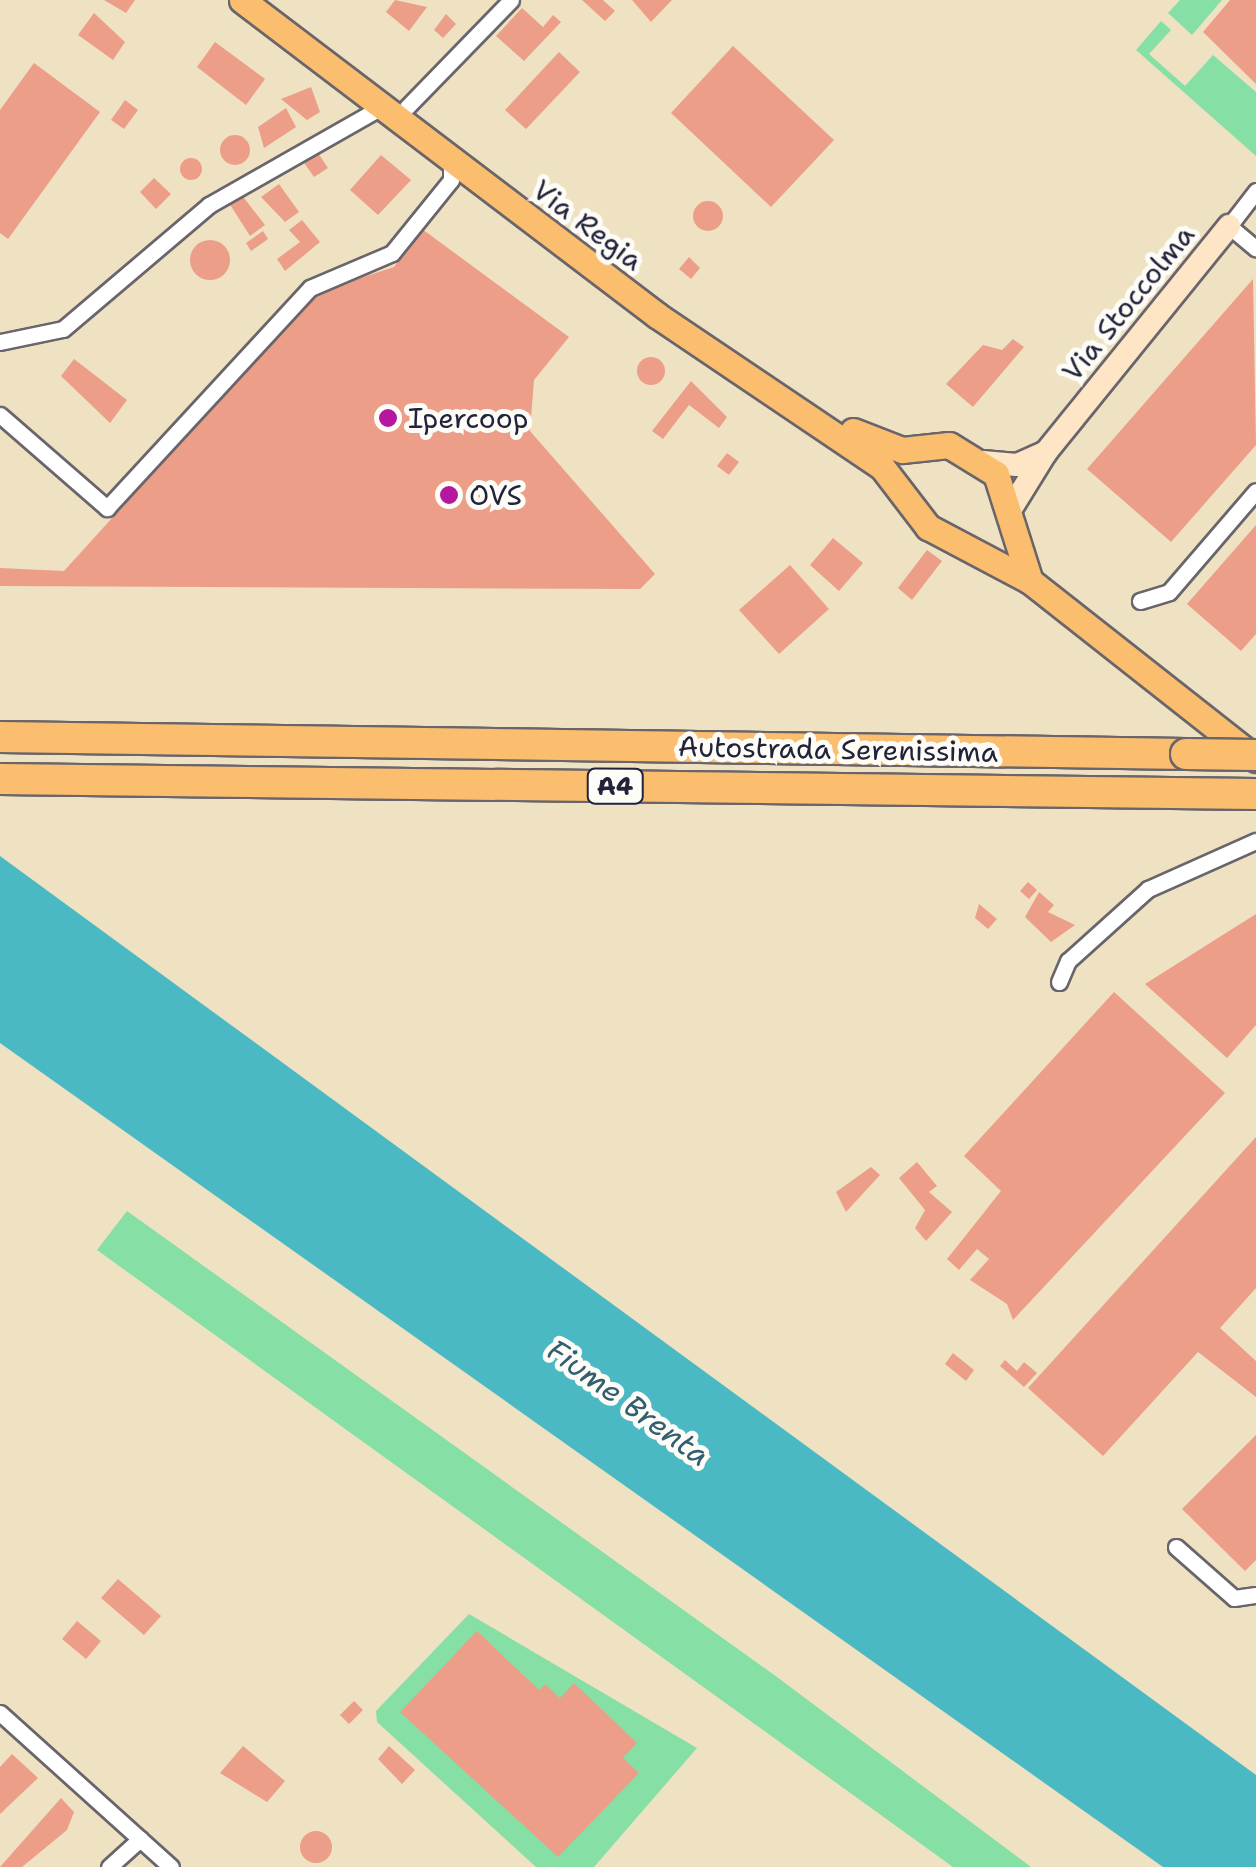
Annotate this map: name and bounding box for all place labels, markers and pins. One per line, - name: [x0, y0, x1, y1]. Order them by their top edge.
- place label: Ipercoop: [408, 401, 528, 435]
- marker: Ipercoop: [377, 407, 399, 429]
- place label: OVS: [469, 478, 522, 512]
- marker: OVS: [438, 484, 460, 506]

